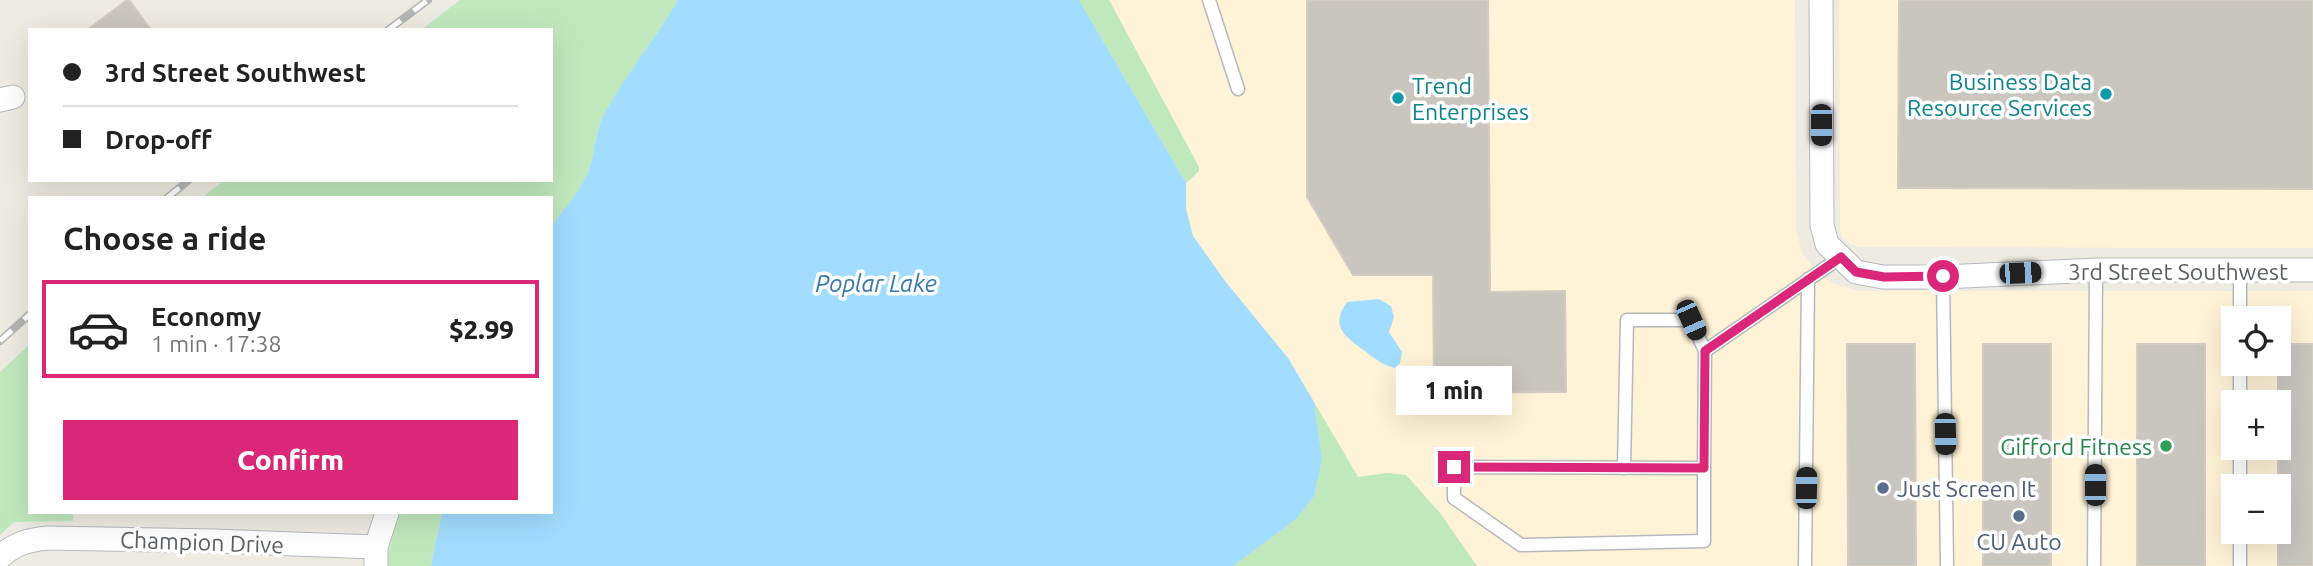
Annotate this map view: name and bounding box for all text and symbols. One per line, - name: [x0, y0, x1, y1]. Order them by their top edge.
- text: 3rd Street Southwest: [105, 58, 366, 87]
- place label: Business Data Resource Services: [1907, 69, 2092, 120]
- place label: Trend Enterprises: [1412, 73, 1529, 124]
- marker: Business Data Resource Services: [2098, 86, 2114, 102]
- marker: Trend Enterprises: [1390, 90, 1406, 106]
- car: [1811, 104, 1832, 146]
- text: Drop-off: [105, 125, 212, 154]
- text: Choose a ride: [63, 220, 266, 256]
- street label: 3rd Street Southwest: [2068, 259, 2288, 284]
- route start: [1927, 260, 1959, 292]
- car: [1999, 262, 2042, 284]
- water label: Poplar Lake: [815, 270, 937, 297]
- car: [1673, 297, 1710, 343]
- icon: car: [67, 298, 130, 361]
- text: Economy: [151, 302, 261, 331]
- map controls: [2221, 306, 2291, 544]
- button: locate: [2221, 306, 2291, 376]
- text: $2.99: [449, 315, 514, 344]
- text: 1 min · 17:38: [151, 331, 282, 356]
- callout: 1 min: [1396, 365, 1512, 414]
- text: 1 min: [1425, 378, 1483, 403]
- button: +: [2221, 390, 2291, 460]
- car: [1935, 413, 1956, 455]
- button: Confirm: [63, 420, 518, 500]
- place label: Gifford Fitness: [2000, 434, 2152, 459]
- marker: Gifford Fitness: [2158, 438, 2174, 454]
- route end: [1438, 451, 1470, 483]
- car: [2085, 464, 2106, 506]
- car: [1796, 467, 1817, 509]
- button: −: [2221, 474, 2291, 544]
- place label: Just Screen It: [1897, 476, 2036, 501]
- marker: Just Screen It: [1875, 480, 1891, 496]
- marker: CU Auto: [2011, 508, 2027, 524]
- street label: Champion Drive: [120, 527, 284, 557]
- place label: CU Auto: [1976, 529, 2062, 554]

